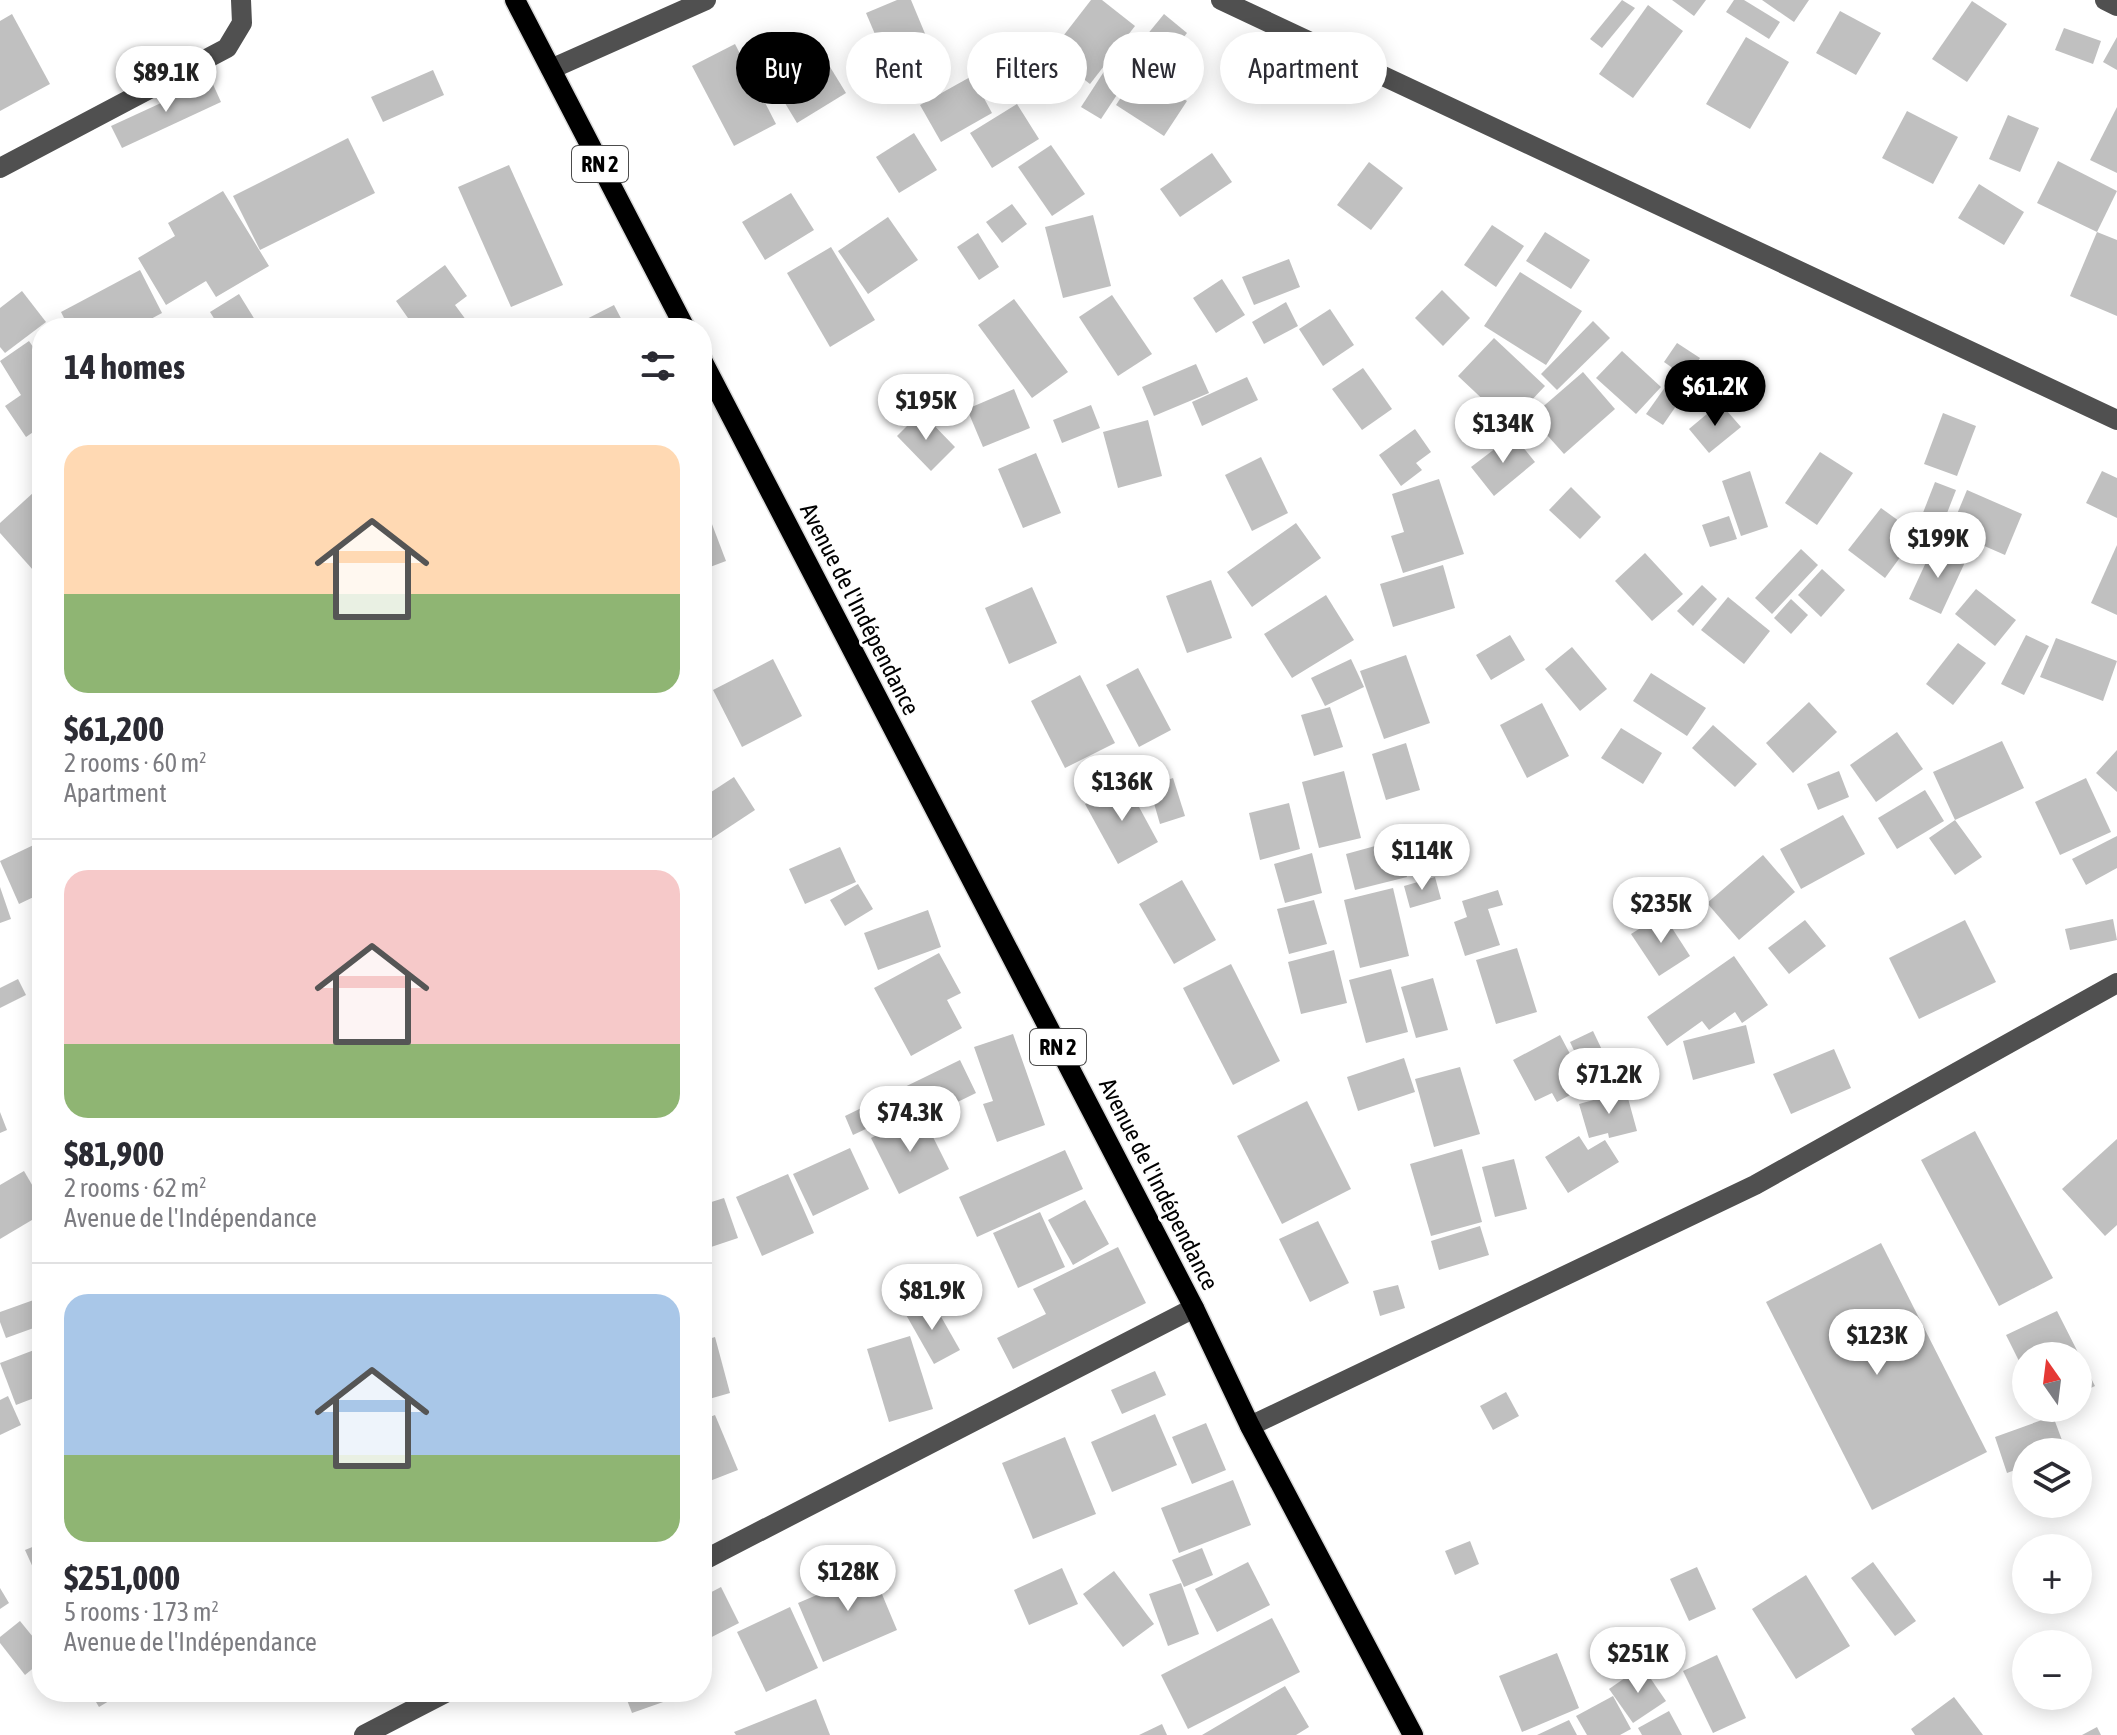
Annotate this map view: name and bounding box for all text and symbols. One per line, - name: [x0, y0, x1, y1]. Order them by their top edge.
- chip: Buy: [736, 32, 830, 104]
- chip: Rent: [846, 32, 951, 104]
- chip: Filters: [967, 32, 1087, 104]
- chip: New: [1103, 32, 1204, 104]
- chip: Apartment: [1220, 32, 1387, 104]
- pin: $89.1K: [101, 46, 231, 114]
- text: $89.1K: [134, 57, 198, 87]
- road number: RN 2: [572, 146, 628, 182]
- icon: filters: [636, 344, 680, 388]
- text: 14 homes: [64, 347, 185, 386]
- pin: $61.2K: [1650, 360, 1780, 428]
- text: $61.2K: [1683, 371, 1747, 401]
- pin: $195K: [870, 374, 982, 442]
- text: $195K: [896, 385, 956, 415]
- pin: $134K: [1447, 397, 1559, 465]
- text: $134K: [1473, 408, 1533, 438]
- icon: home: [300, 497, 444, 641]
- street label: Avenue de l'Indépendance: [795, 499, 925, 719]
- pin: $199K: [1882, 512, 1994, 580]
- text: $199K: [1908, 523, 1968, 553]
- text: $61,200: [64, 709, 164, 748]
- text: 2 rooms · 60 m²: [64, 748, 206, 778]
- pin: $136K: [1066, 755, 1178, 823]
- text: $136K: [1092, 766, 1152, 796]
- text: Apartment: [64, 778, 167, 808]
- pin: $114K: [1366, 824, 1478, 892]
- text: $114K: [1392, 835, 1452, 865]
- pin: $235K: [1605, 877, 1717, 945]
- text: $235K: [1631, 888, 1691, 918]
- icon: home: [300, 922, 444, 1066]
- road number: RN 2: [1030, 1029, 1086, 1065]
- pin: $71.2K: [1544, 1048, 1674, 1116]
- text: $71.2K: [1577, 1059, 1641, 1089]
- street label: Avenue de l'Indépendance: [1094, 1074, 1224, 1294]
- pin: $74.3K: [845, 1086, 975, 1154]
- text: $74.3K: [878, 1097, 942, 1127]
- text: $81,900: [64, 1134, 164, 1173]
- text: 2 rooms · 62 m²: [64, 1173, 206, 1203]
- text: Avenue de l'Indépendance: [64, 1203, 317, 1233]
- pin: $81.9K: [867, 1264, 997, 1332]
- text: $81.9K: [900, 1275, 964, 1305]
- pin: $123K: [1821, 1309, 1933, 1377]
- text: $123K: [1847, 1320, 1907, 1350]
- north arrow: [2012, 1342, 2092, 1422]
- map controls: [2012, 1342, 2092, 1710]
- icon: home: [300, 1346, 444, 1490]
- button: layers: [2012, 1438, 2092, 1518]
- button: +: [2012, 1534, 2092, 1614]
- pin: $128K: [792, 1545, 904, 1613]
- text: $128K: [818, 1556, 878, 1586]
- text: $251,000: [64, 1558, 180, 1597]
- text: 5 rooms · 173 m²: [64, 1597, 219, 1627]
- text: Avenue de l'Indépendance: [64, 1627, 317, 1657]
- pin: $251K: [1582, 1627, 1694, 1695]
- button: −: [2012, 1630, 2092, 1710]
- text: $251K: [1608, 1638, 1668, 1668]

